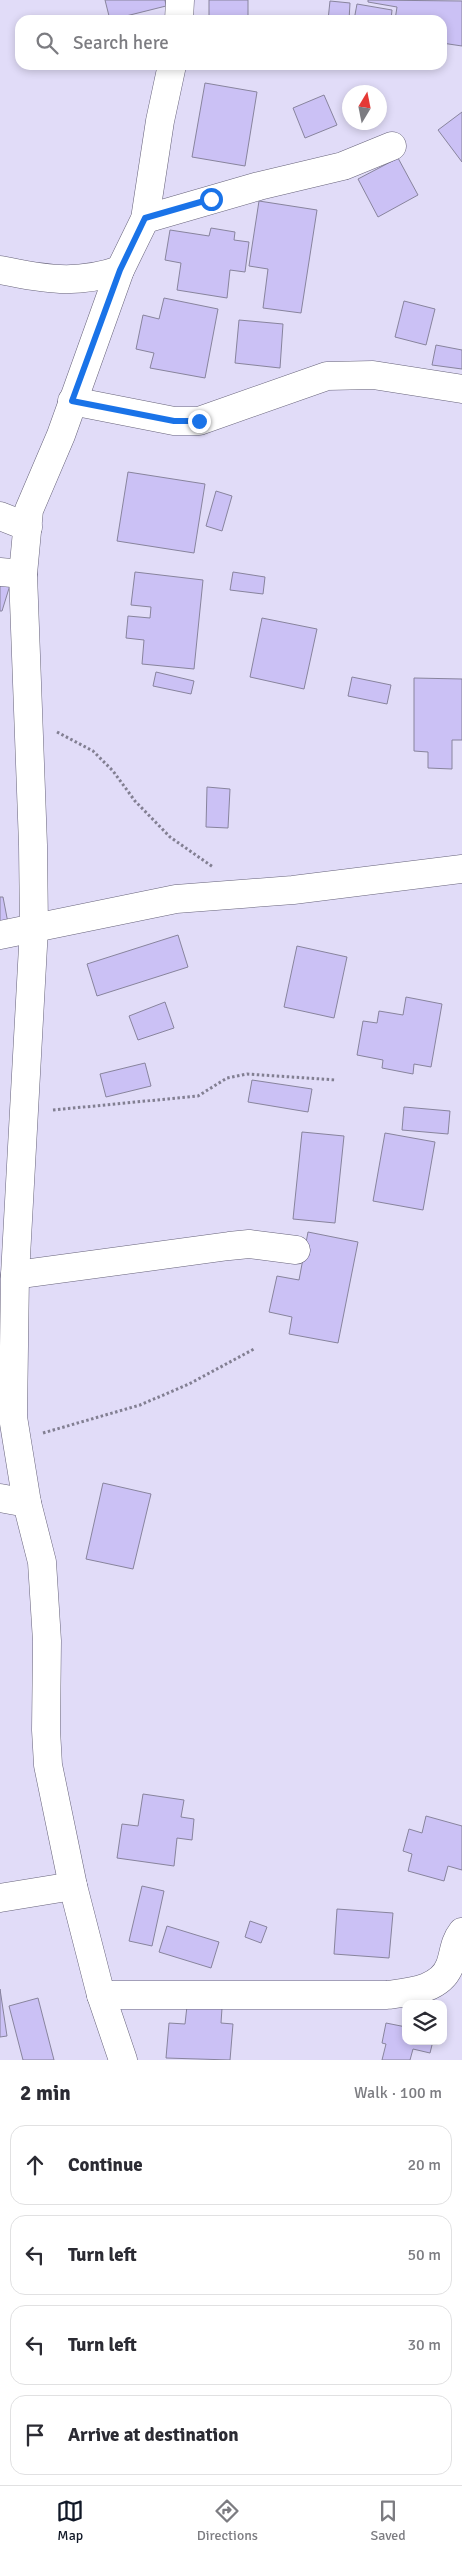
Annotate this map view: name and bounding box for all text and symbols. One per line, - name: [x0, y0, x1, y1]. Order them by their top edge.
- search box: [15, 15, 447, 70]
- icon: search: [33, 29, 61, 57]
- text: Search here: [73, 31, 169, 55]
- north arrow: [342, 85, 387, 130]
- route start: [200, 188, 223, 211]
- route end: [188, 410, 211, 433]
- map controls: [402, 2000, 447, 2045]
- button: layers: [402, 2000, 447, 2045]
- text: 2 min: [20, 2080, 71, 2106]
- text: Walk · 100 m: [354, 2083, 442, 2103]
- icon: ahead: [21, 2151, 49, 2179]
- text: Continue: [68, 2153, 143, 2177]
- text: 20 m: [407, 2155, 441, 2175]
- icon: left: [21, 2241, 49, 2269]
- text: Turn left: [68, 2243, 137, 2267]
- text: 50 m: [407, 2245, 441, 2265]
- icon: left: [21, 2331, 49, 2359]
- text: Turn left: [68, 2333, 137, 2357]
- text: 30 m: [407, 2335, 441, 2355]
- icon: arrive: [21, 2421, 49, 2449]
- text: Arrive at destination: [68, 2423, 239, 2447]
- tab: Map: [56, 2497, 84, 2544]
- tab: Directions: [197, 2497, 258, 2544]
- tab: Saved: [370, 2497, 406, 2544]

